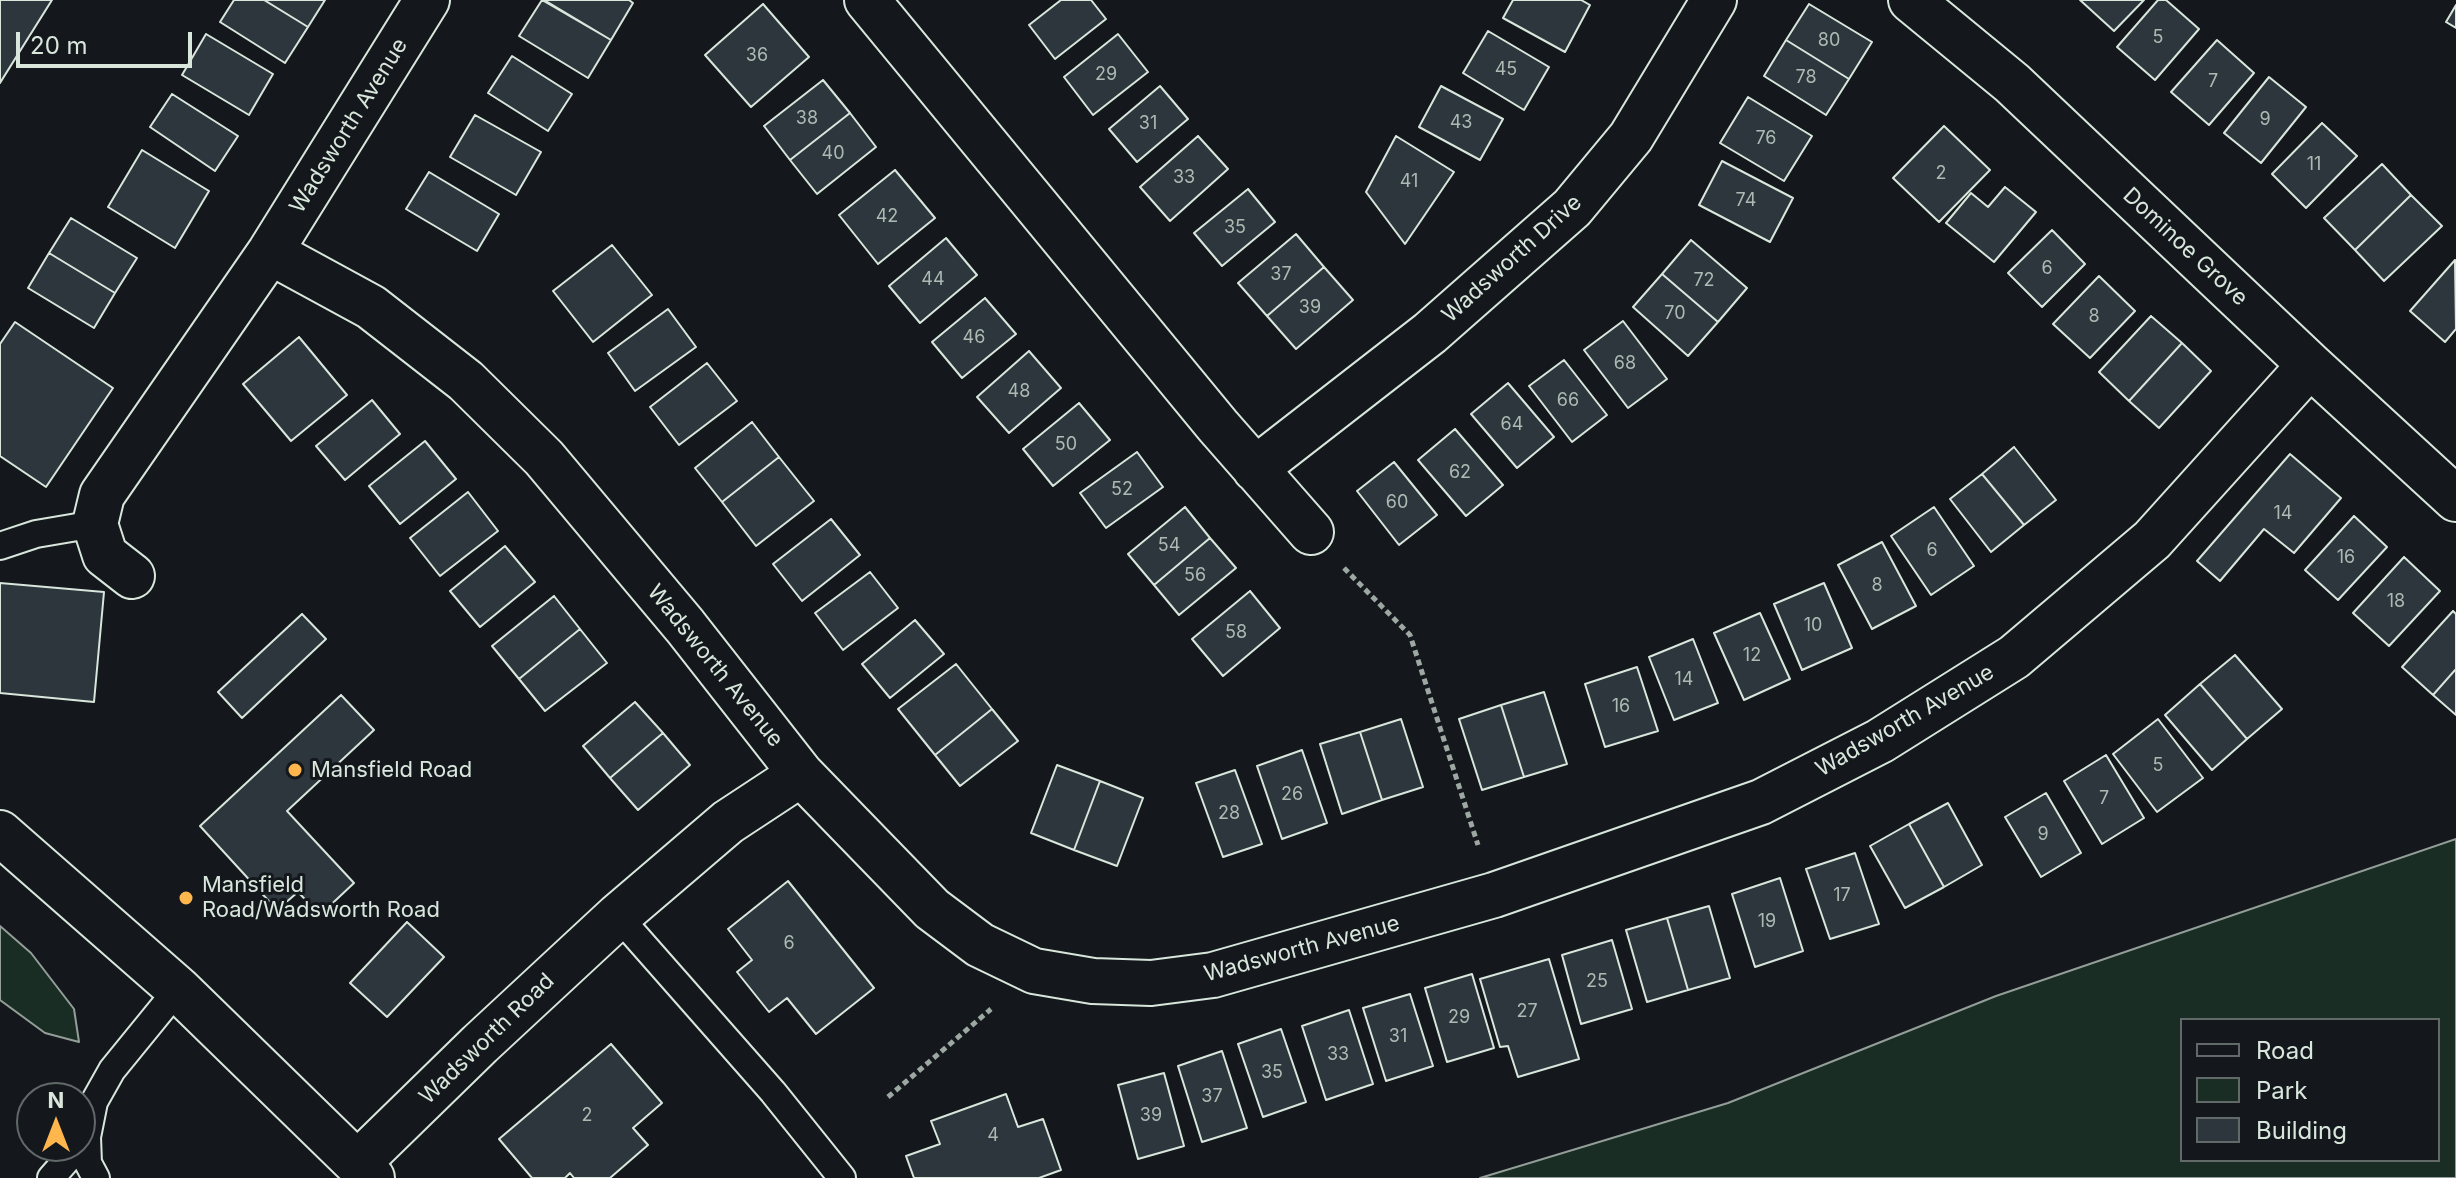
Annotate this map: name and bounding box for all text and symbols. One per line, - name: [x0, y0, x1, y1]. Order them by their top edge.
- scale bar: [20, 16, 196, 66]
- house number: 5: [2153, 27, 2163, 49]
- house number: 80: [1818, 30, 1840, 52]
- text: 20 m: [30, 31, 88, 60]
- street label: Wadsworth Avenue: [285, 34, 413, 218]
- house number: 36: [746, 45, 768, 67]
- house number: 45: [1495, 59, 1517, 81]
- house number: 29: [1095, 64, 1117, 86]
- house number: 78: [1795, 67, 1817, 89]
- house number: 7: [2208, 71, 2218, 93]
- house number: 38: [796, 108, 818, 130]
- house number: 9: [2259, 109, 2271, 131]
- house number: 43: [1450, 112, 1472, 134]
- house number: 31: [1139, 113, 1157, 135]
- house number: 76: [1755, 128, 1777, 150]
- house number: 40: [822, 143, 844, 165]
- house number: 11: [2307, 154, 2321, 176]
- house number: 2: [1936, 163, 1946, 185]
- house number: 33: [1173, 167, 1195, 189]
- house number: 41: [1400, 171, 1418, 193]
- street label: Dominoe Grove: [2117, 183, 2253, 311]
- street label: Wadsworth Drive: [1437, 190, 1587, 328]
- house number: 74: [1736, 190, 1756, 212]
- house number: 42: [876, 206, 898, 228]
- house number: 35: [1224, 217, 1246, 239]
- house number: 6: [2041, 258, 2053, 280]
- house number: 37: [1270, 264, 1292, 286]
- house number: 44: [921, 269, 945, 291]
- house number: 72: [1693, 270, 1715, 292]
- house number: 39: [1299, 297, 1321, 319]
- house number: 70: [1664, 303, 1686, 325]
- house number: 8: [2088, 306, 2100, 328]
- house number: 46: [963, 327, 985, 349]
- house number: 68: [1614, 353, 1636, 375]
- house number: 48: [1008, 381, 1030, 403]
- house number: 66: [1557, 390, 1579, 412]
- house number: 64: [1501, 414, 1523, 436]
- house number: 50: [1055, 434, 1077, 456]
- house number: 62: [1449, 462, 1471, 484]
- house number: 52: [1111, 479, 1133, 501]
- house number: 60: [1386, 492, 1408, 514]
- house number: 14: [2274, 503, 2292, 525]
- house number: 54: [1158, 535, 1180, 557]
- house number: 6: [1926, 540, 1938, 562]
- house number: 16: [2337, 547, 2355, 569]
- house number: 56: [1184, 565, 1206, 587]
- house number: 8: [1871, 575, 1883, 597]
- street label: Wadsworth Avenue: [641, 580, 789, 752]
- house number: 18: [2387, 591, 2405, 613]
- house number: 10: [1804, 615, 1822, 637]
- house number: 58: [1225, 622, 1247, 644]
- house number: 12: [1743, 645, 1761, 667]
- street label: Wadsworth Avenue: [1811, 659, 1999, 783]
- house number: 14: [1675, 669, 1693, 691]
- house number: 16: [1612, 696, 1630, 718]
- house number: 5: [2153, 755, 2163, 777]
- place label: Mansfield Road: [311, 757, 472, 783]
- marker: Mansfield Road: [286, 761, 304, 779]
- house number: 26: [1281, 784, 1303, 806]
- house number: 7: [2099, 788, 2109, 810]
- house number: 28: [1218, 803, 1240, 825]
- house number: 9: [2037, 824, 2049, 846]
- place label: Mansfield Road/Wadsworth Road: [202, 872, 440, 924]
- house number: 17: [1833, 885, 1851, 907]
- marker: Mansfield Road/Wadsworth Road: [177, 889, 195, 907]
- street label: Wadsworth Avenue: [1201, 910, 1403, 988]
- house number: 19: [1758, 911, 1776, 933]
- house number: 6: [783, 933, 795, 955]
- street label: Wadsworth Road: [414, 968, 560, 1110]
- house number: 25: [1586, 971, 1608, 993]
- house number: 27: [1516, 1001, 1538, 1023]
- house number: 29: [1448, 1007, 1470, 1029]
- legend: [2180, 1018, 2440, 1162]
- house number: 31: [1389, 1026, 1407, 1048]
- text: Road: [2256, 1036, 2314, 1065]
- house number: 33: [1327, 1044, 1349, 1066]
- house number: 35: [1261, 1062, 1283, 1084]
- text: Park: [2256, 1076, 2307, 1105]
- north arrow: [16, 1082, 96, 1162]
- house number: 37: [1201, 1086, 1223, 1108]
- text: N: [48, 1087, 64, 1113]
- house number: 2: [582, 1105, 592, 1127]
- house number: 39: [1140, 1105, 1162, 1127]
- text: Building: [2256, 1116, 2347, 1145]
- house number: 4: [987, 1125, 999, 1147]

